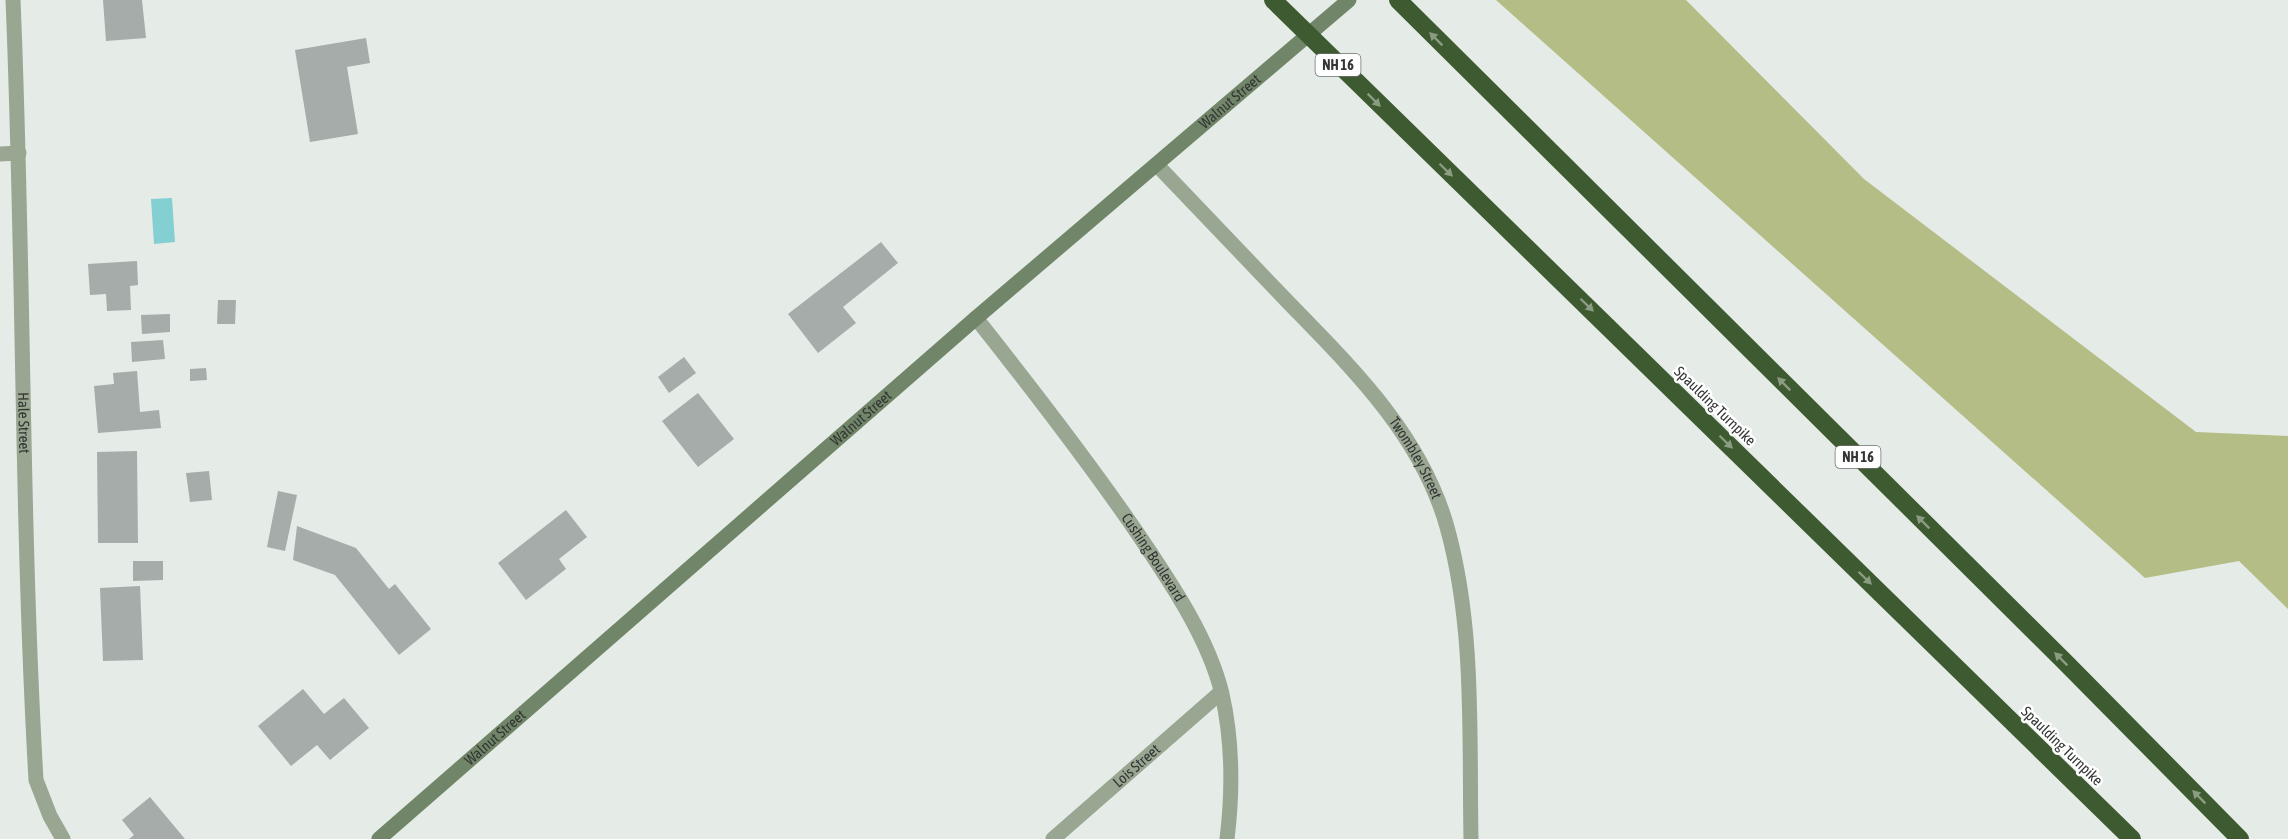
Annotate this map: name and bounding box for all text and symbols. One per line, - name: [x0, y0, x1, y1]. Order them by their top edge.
- one-way arrow: [1430, 32, 1444, 46]
- road number: NH 16: [1316, 54, 1360, 76]
- street label: Walnut Street: [1195, 70, 1264, 132]
- one-way arrow: [1367, 93, 1381, 107]
- one-way arrow: [1439, 163, 1454, 177]
- one-way arrow: [1579, 298, 1593, 312]
- street label: Spaulding Turnpike: [1671, 363, 1760, 449]
- one-way arrow: [1778, 378, 1792, 392]
- street label: Walnut Street: [827, 387, 895, 449]
- street label: Hale Street: [15, 392, 33, 454]
- street label: Twombley Street: [1386, 413, 1446, 501]
- one-way arrow: [1718, 434, 1732, 448]
- road number: NH 16: [1836, 446, 1880, 468]
- street label: Cushing Boulevard: [1118, 510, 1189, 604]
- one-way arrow: [1916, 514, 1930, 529]
- one-way arrow: [1858, 571, 1872, 585]
- one-way arrow: [2055, 652, 2069, 666]
- street label: Spaulding Turnpike: [2018, 703, 2107, 789]
- street label: Walnut Street: [461, 706, 529, 769]
- street label: Lois Street: [1109, 740, 1163, 791]
- one-way arrow: [2192, 791, 2206, 805]

